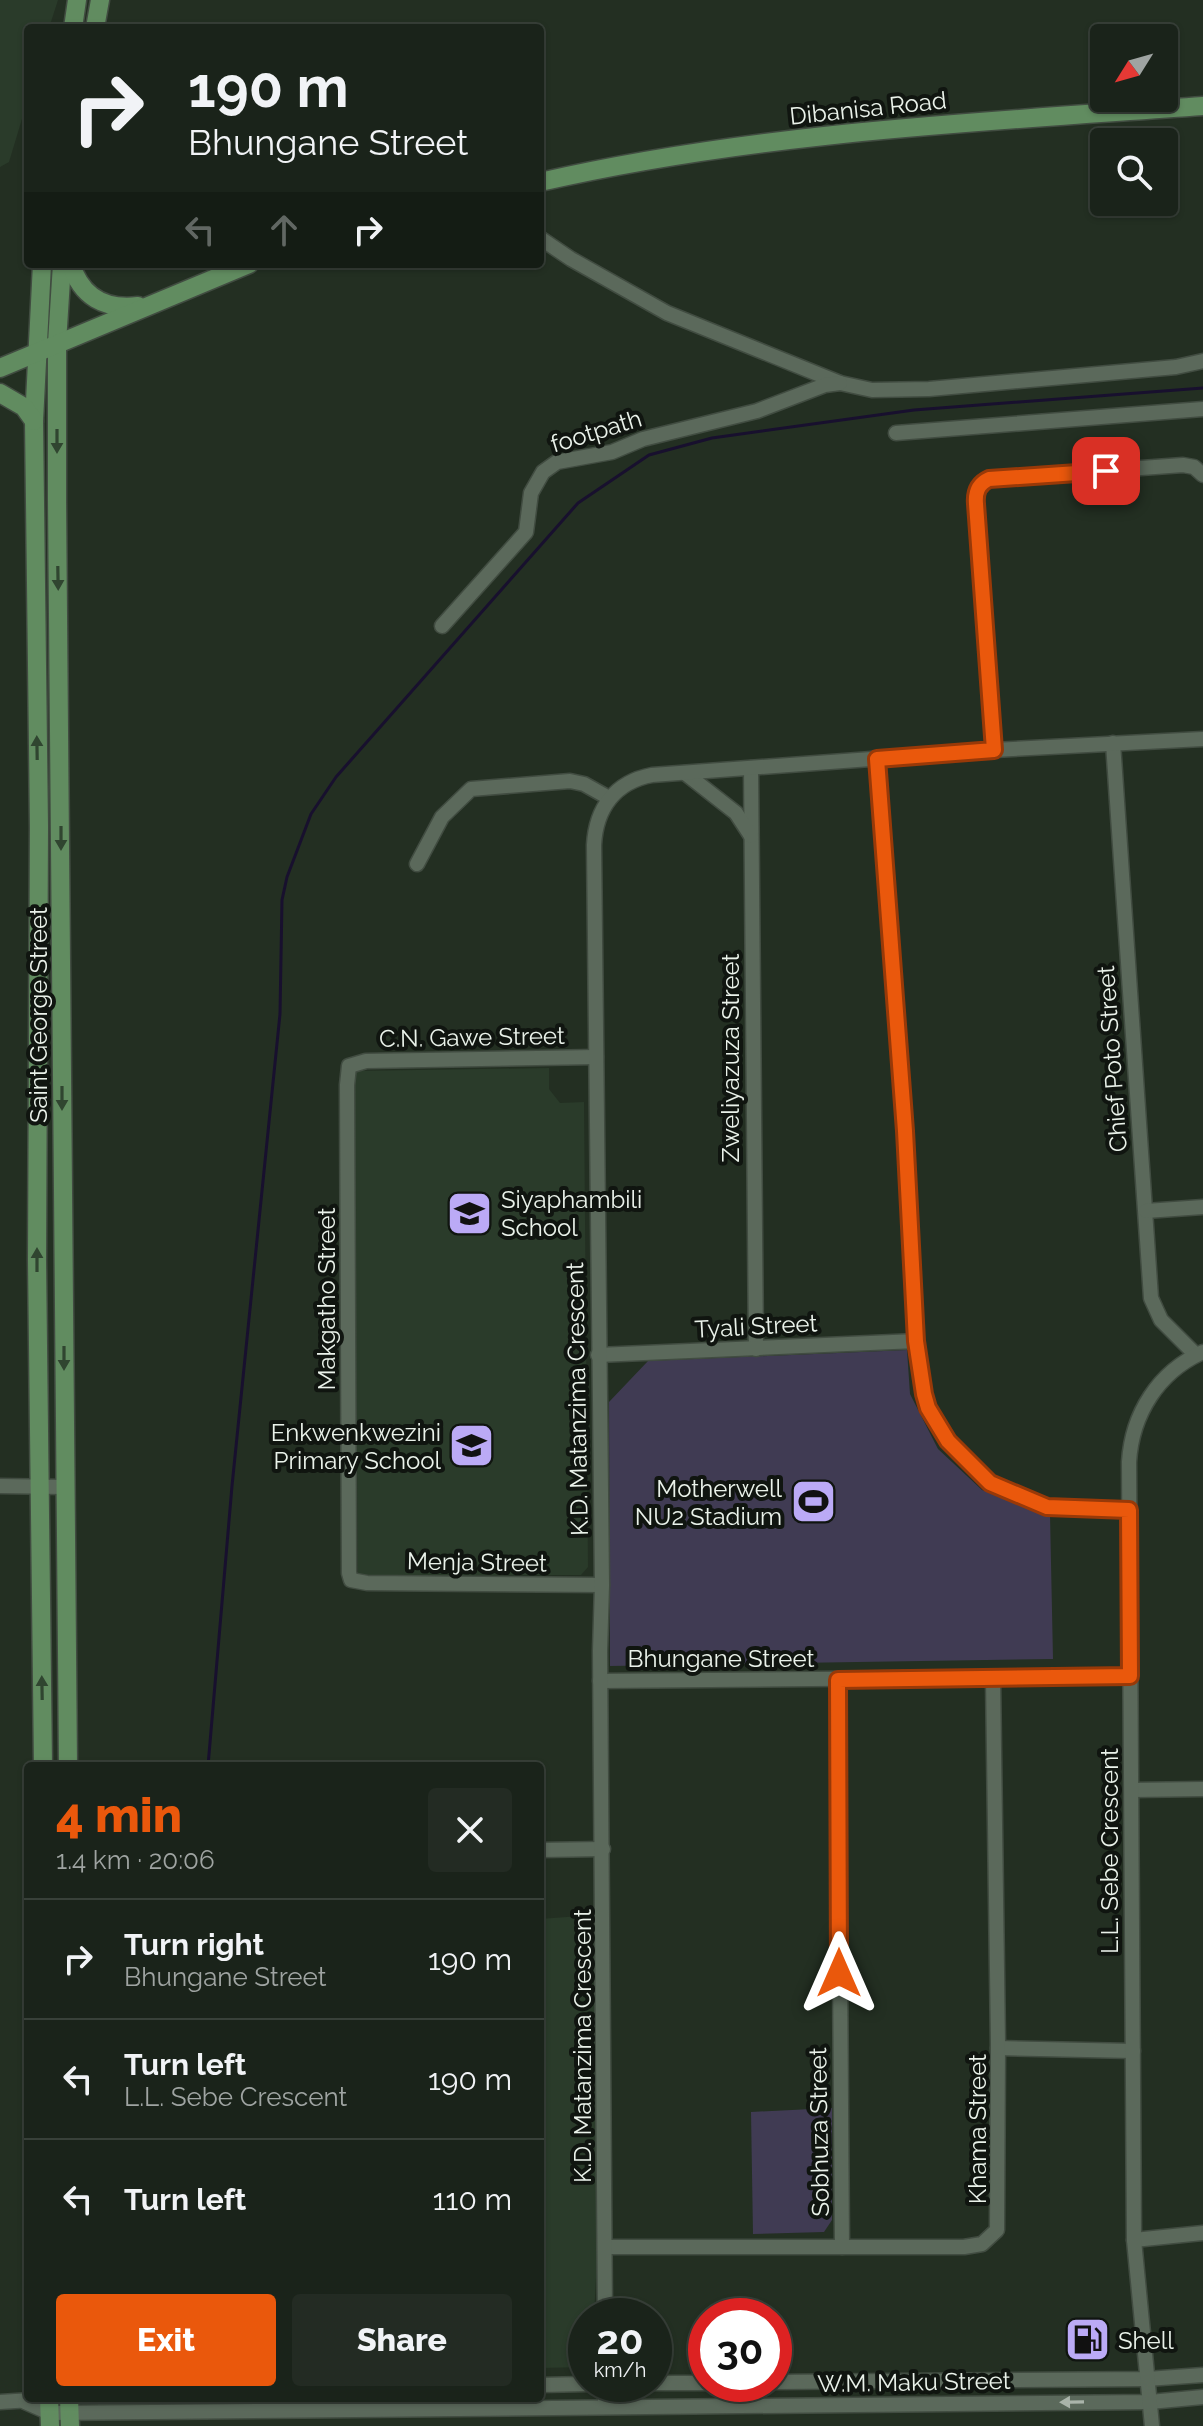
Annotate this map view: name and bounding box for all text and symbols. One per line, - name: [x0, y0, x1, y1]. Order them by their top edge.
- north arrow: [1090, 24, 1178, 112]
- map controls: [1090, 24, 1178, 216]
- text: 190 m: [188, 54, 349, 120]
- icon: right: [56, 56, 160, 160]
- street label: Dibanisa Road: [788, 85, 948, 131]
- text: Bhungane Street: [188, 121, 468, 163]
- button: search: [1090, 128, 1178, 216]
- icon: left: [178, 208, 222, 252]
- icon: ahead: [262, 208, 306, 252]
- icon: right: [346, 208, 390, 252]
- street label: footpath: [547, 403, 645, 459]
- one-way arrow: [51, 429, 63, 454]
- pin: [1072, 437, 1140, 505]
- icon: arrive: [1084, 449, 1128, 493]
- one-way arrow: [52, 566, 64, 591]
- one-way arrow: [31, 735, 44, 760]
- one-way arrow: [55, 826, 67, 851]
- street label: Saint George Street: [24, 907, 53, 1123]
- street label: Zweliyazuza Street: [716, 954, 745, 1162]
- street label: Chief Poto Street: [1091, 965, 1133, 1153]
- street label: C.N. Gawe Street: [379, 1021, 565, 1053]
- one-way arrow: [56, 1086, 69, 1111]
- place label: Siyaphambili School: [501, 1185, 642, 1242]
- school or university icon: Siyaphambili School: [446, 1189, 494, 1237]
- street label: Makgatho Street: [312, 1208, 341, 1390]
- one-way arrow: [31, 1247, 43, 1272]
- street label: K.D. Matanzima Crescent: [560, 1262, 594, 1536]
- street label: Tyali Street: [694, 1308, 818, 1344]
- one-way arrow: [58, 1346, 70, 1371]
- place label: Enkwenkwezini Primary School: [271, 1418, 441, 1475]
- school or university icon: Enkwenkwezini Primary School: [448, 1422, 496, 1470]
- place label: Motherwell NU2 Stadium: [635, 1474, 782, 1531]
- sports icon: Motherwell NU2 Stadium: [789, 1478, 837, 1526]
- street label: Menja Street: [407, 1546, 547, 1578]
- street label: Bhungane Street: [628, 1644, 814, 1673]
- one-way arrow: [36, 1675, 48, 1700]
- street label: L.L. Sebe Crescent: [1095, 1748, 1124, 1954]
- text: 4 min: [56, 1787, 182, 1843]
- button: close: [428, 1788, 512, 1872]
- text: 1.4 km · 20:06: [56, 1845, 215, 1875]
- street label: K.D. Matanzima Crescent: [568, 1909, 597, 2183]
- text: Turn right: [124, 1927, 264, 1962]
- position arrow: [797, 1931, 881, 2015]
- icon: right: [56, 1937, 100, 1981]
- text: 190 m: [428, 1942, 512, 1977]
- text: Bhungane Street: [124, 1962, 326, 1992]
- text: Turn left: [124, 2047, 246, 2082]
- street label: Sobhuza Street: [803, 2047, 835, 2217]
- street label: Khama Street: [963, 2054, 992, 2204]
- icon: left: [56, 2057, 100, 2101]
- text: 190 m: [428, 2062, 512, 2097]
- text: L.L. Sebe Crescent: [124, 2082, 347, 2112]
- icon: left: [56, 2177, 100, 2221]
- text: Turn left: [124, 2182, 246, 2217]
- text: 110 m: [433, 2182, 512, 2217]
- button: Exit: [56, 2294, 276, 2386]
- button: Share: [292, 2294, 512, 2386]
- speed limit sign: 30: [688, 2298, 792, 2402]
- text: 20: [596, 2316, 644, 2363]
- fuel station icon: Shell: [1063, 2316, 1111, 2364]
- place label: Shell: [1118, 2326, 1174, 2355]
- text: km/h: [594, 2358, 646, 2382]
- street label: W.M. Maku Street: [817, 2366, 1011, 2398]
- one-way arrow: [1059, 2396, 1084, 2408]

